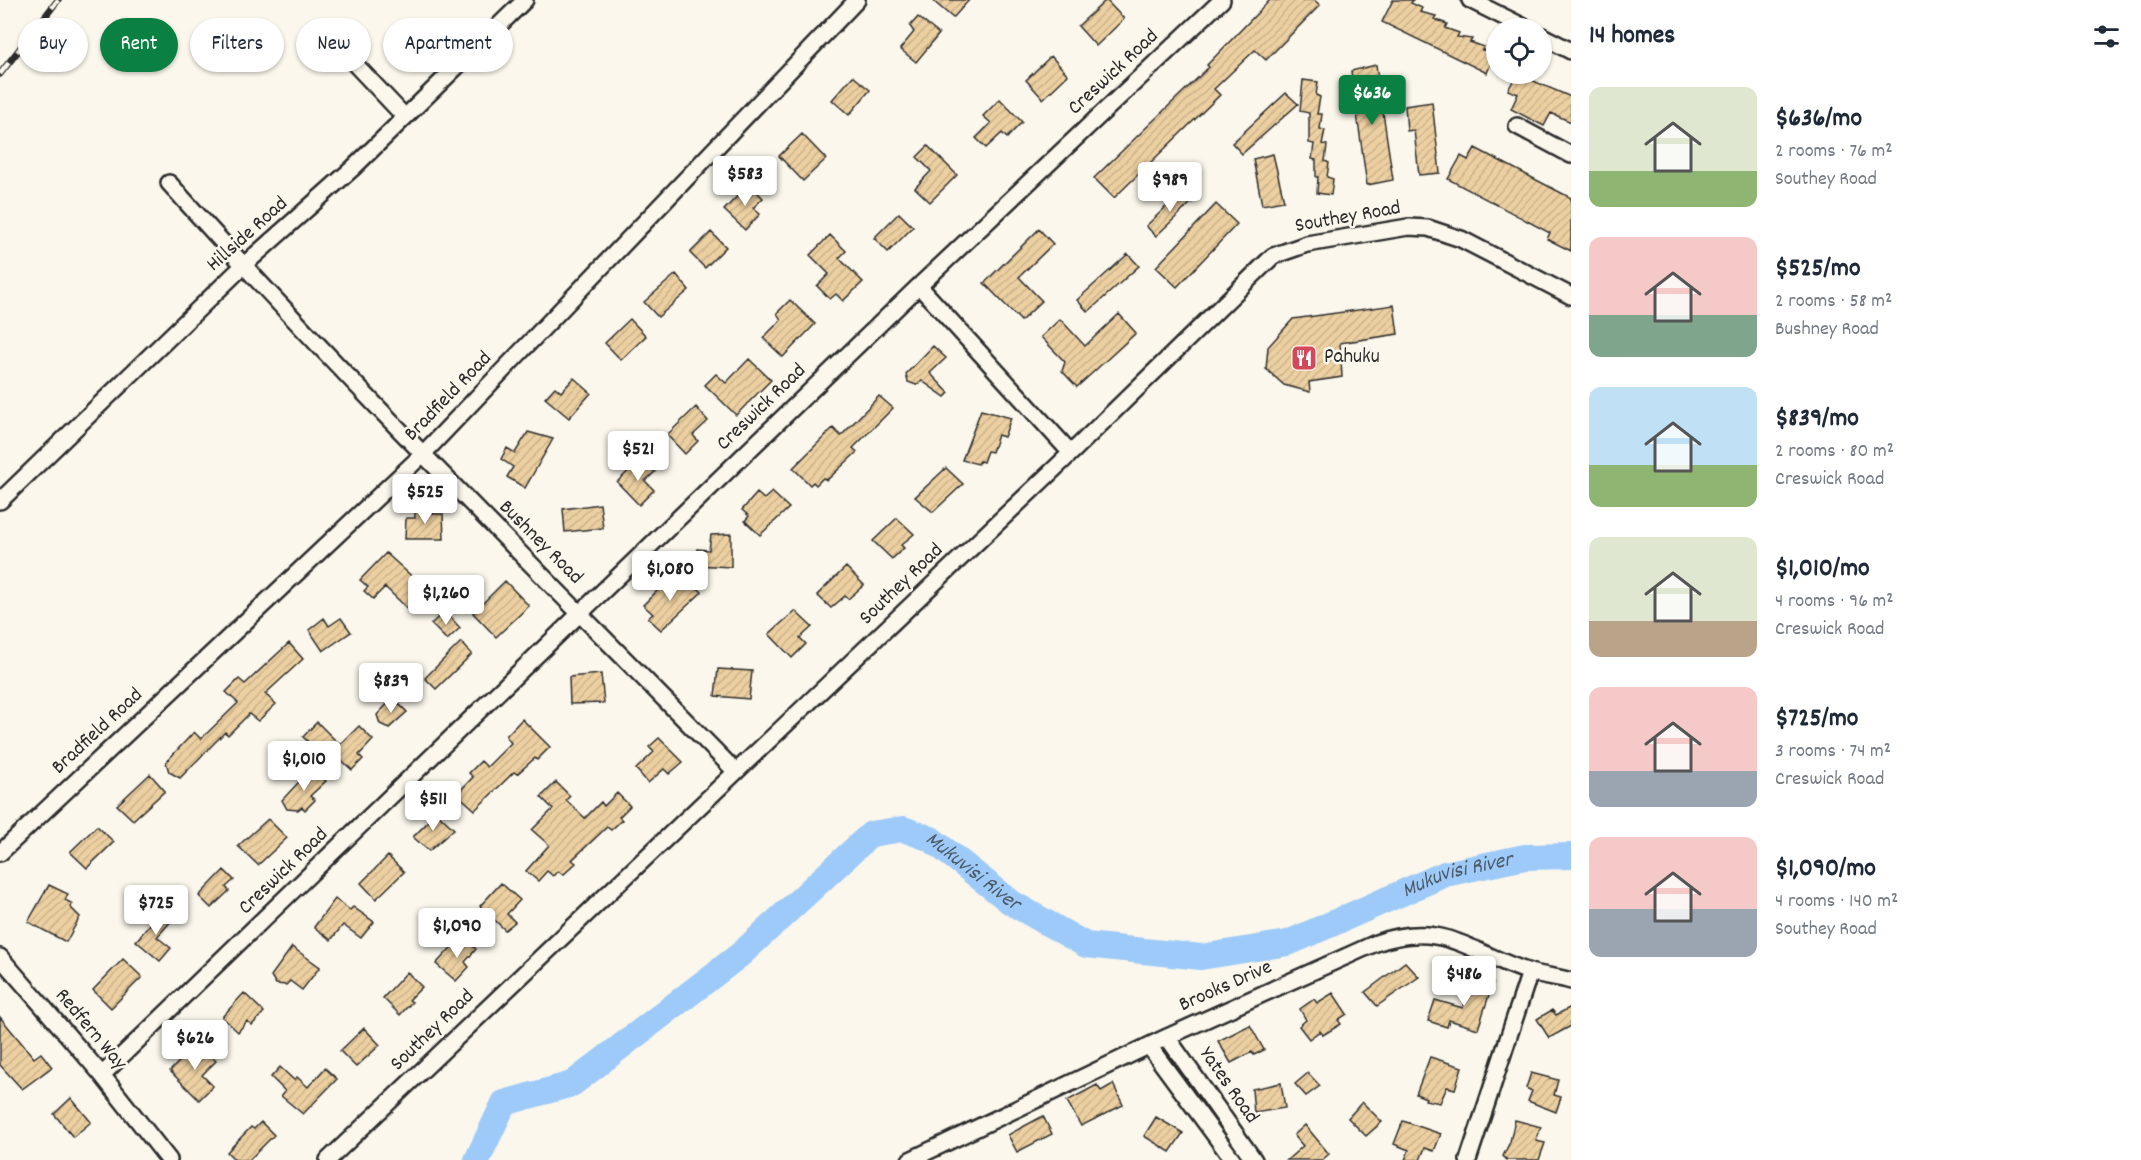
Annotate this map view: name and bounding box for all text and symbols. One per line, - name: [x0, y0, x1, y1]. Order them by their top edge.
- chip: Buy: [18, 18, 88, 72]
- chip: Rent: [100, 18, 178, 72]
- chip: Filters: [190, 18, 284, 72]
- chip: New: [296, 18, 371, 72]
- chip: Apartment: [383, 18, 513, 72]
- map controls: [1486, 18, 1552, 84]
- button: locate: [1486, 18, 1552, 84]
- text: 14 homes: [1589, 18, 1675, 55]
- icon: filters: [2090, 20, 2123, 53]
- street label: Creswick Road: [1062, 23, 1166, 123]
- pin: $636: [1336, 75, 1408, 126]
- text: $636: [1353, 80, 1391, 108]
- text: $636/mo: [1775, 101, 1862, 138]
- icon: home: [1637, 111, 1709, 183]
- text: 2 rooms · 76 m²: [1775, 138, 1893, 166]
- pin: $583: [709, 156, 781, 207]
- text: $583: [727, 161, 763, 189]
- pin: $989: [1134, 162, 1206, 213]
- text: Southey Road: [1775, 166, 1877, 194]
- text: $989: [1152, 167, 1188, 195]
- street label: Hillside Road: [201, 190, 295, 280]
- street label: Southey Road: [1293, 194, 1403, 242]
- text: $525/mo: [1775, 251, 1860, 288]
- icon: home: [1637, 261, 1709, 333]
- text: 2 rooms · 58 m²: [1775, 288, 1892, 316]
- text: Bushney Road: [1775, 316, 1879, 344]
- restaurant icon: Pahuku: [1289, 343, 1319, 373]
- place label: Pahuku: [1324, 343, 1380, 373]
- street label: Bradfield Road: [398, 345, 500, 449]
- street label: Creswick Road: [710, 357, 814, 459]
- text: $839/mo: [1775, 401, 1859, 438]
- icon: home: [1637, 411, 1709, 483]
- pin: $521: [602, 431, 674, 482]
- text: $521: [622, 436, 654, 464]
- text: 2 rooms · 80 m²: [1775, 438, 1894, 466]
- text: Creswick Road: [1775, 466, 1884, 494]
- pin: $525: [389, 474, 461, 525]
- text: $525: [406, 479, 444, 507]
- street label: Bushney Road: [491, 494, 589, 592]
- street label: Southey Road: [853, 537, 951, 633]
- pin: $1,080: [621, 551, 719, 602]
- text: $1,010/mo: [1775, 551, 1870, 588]
- text: $1,080: [646, 556, 694, 584]
- icon: home: [1637, 561, 1709, 633]
- pin: $1,260: [397, 575, 495, 626]
- text: $1,260: [422, 580, 470, 608]
- text: 4 rooms · 96 m²: [1775, 588, 1894, 616]
- text: Creswick Road: [1775, 616, 1884, 644]
- pin: $839: [355, 663, 427, 714]
- text: $839: [373, 668, 409, 696]
- street label: Bradfield Road: [46, 682, 150, 782]
- text: $725/mo: [1775, 701, 1858, 738]
- icon: home: [1637, 711, 1709, 783]
- text: 3 rooms · 74 m²: [1775, 738, 1891, 766]
- pin: $1,010: [255, 741, 353, 792]
- text: $1,010: [282, 746, 326, 774]
- text: Creswick Road: [1775, 766, 1884, 794]
- pin: $511: [397, 781, 469, 832]
- text: $511: [419, 786, 447, 814]
- street label: Creswick Road: [232, 821, 336, 923]
- water label: Mukuvisi River: [918, 824, 1028, 921]
- water label: Mukuvisi River: [1397, 844, 1518, 907]
- text: $1,090/mo: [1775, 851, 1876, 888]
- icon: home: [1637, 861, 1709, 933]
- pin: $725: [120, 885, 192, 936]
- text: 4 rooms · 140 m²: [1775, 888, 1898, 916]
- text: $725: [138, 890, 174, 918]
- pin: $1,090: [408, 908, 506, 959]
- text: $1,090: [432, 913, 482, 941]
- text: Southey Road: [1775, 916, 1877, 944]
- street label: Brooks Drive: [1175, 953, 1277, 1021]
- pin: $486: [1428, 956, 1500, 1007]
- text: $486: [1446, 961, 1482, 989]
- street label: Redfern Way: [47, 983, 134, 1078]
- street label: Southey Road: [384, 983, 482, 1079]
- pin: $626: [159, 1020, 231, 1071]
- text: $626: [176, 1025, 214, 1053]
- street label: Yates Road: [1191, 1042, 1265, 1130]

